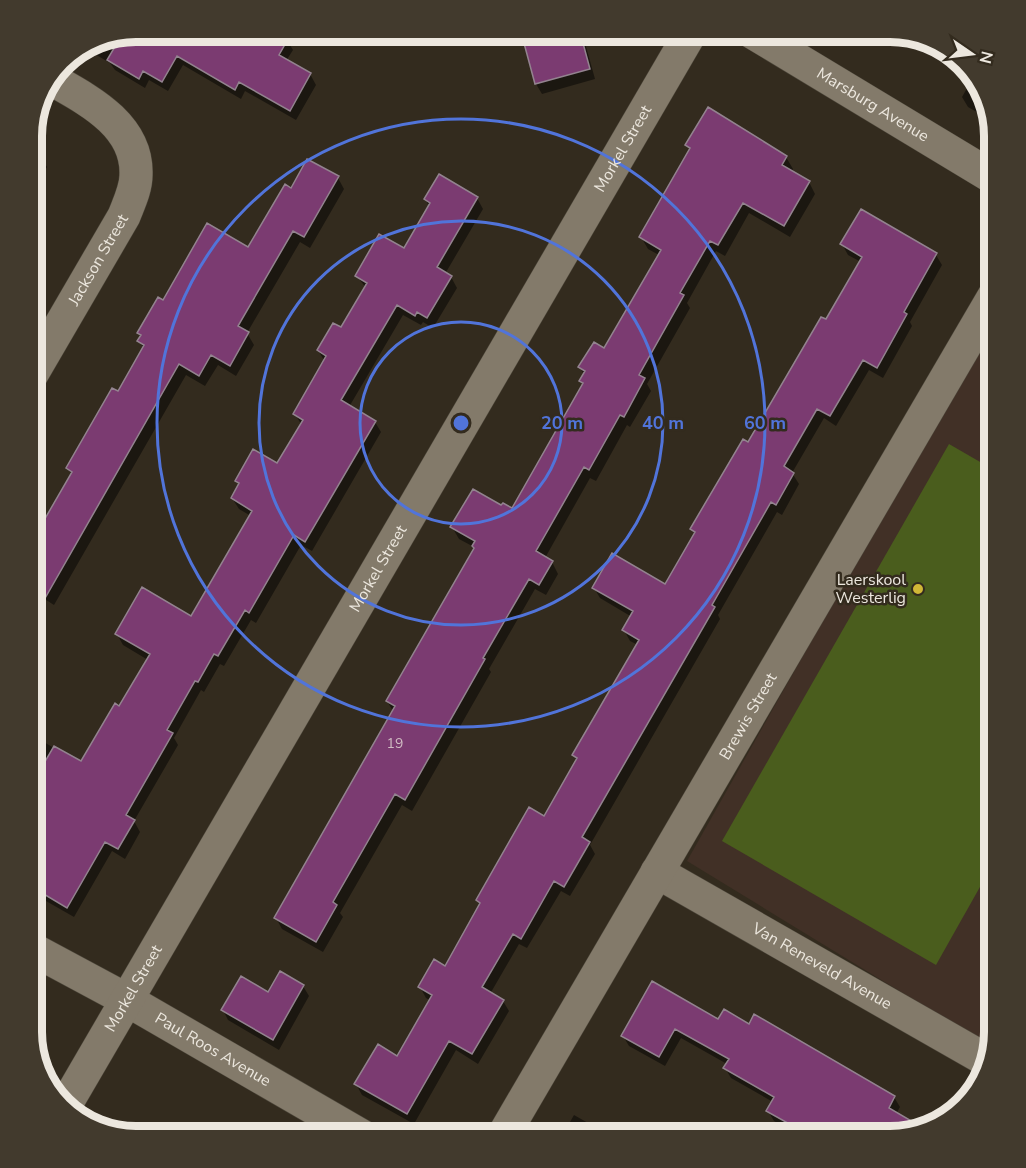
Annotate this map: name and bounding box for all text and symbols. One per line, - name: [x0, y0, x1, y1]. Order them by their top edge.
- north arrow: [942, 24, 1002, 84]
- text: N: [973, 49, 998, 66]
- street label: Marsburg Avenue: [812, 62, 933, 147]
- street label: Morkel Street: [589, 101, 657, 196]
- street label: Jackson Street: [63, 210, 134, 311]
- text: 20 m: [541, 411, 583, 435]
- text: 40 m: [642, 411, 684, 435]
- text: 60 m: [744, 411, 786, 435]
- centre of rings: [451, 413, 471, 433]
- street label: Morkel Street: [344, 521, 412, 616]
- place label: Laerskool Westerlig: [836, 569, 906, 609]
- marker: Laerskool Westerlig: [911, 582, 925, 596]
- street label: Brewis Street: [714, 668, 783, 764]
- house number: 19: [387, 734, 403, 753]
- street label: Van Reneveld Avenue: [747, 917, 896, 1015]
- street label: Morkel Street: [99, 941, 168, 1036]
- street label: Paul Roos Avenue: [151, 1007, 275, 1092]

